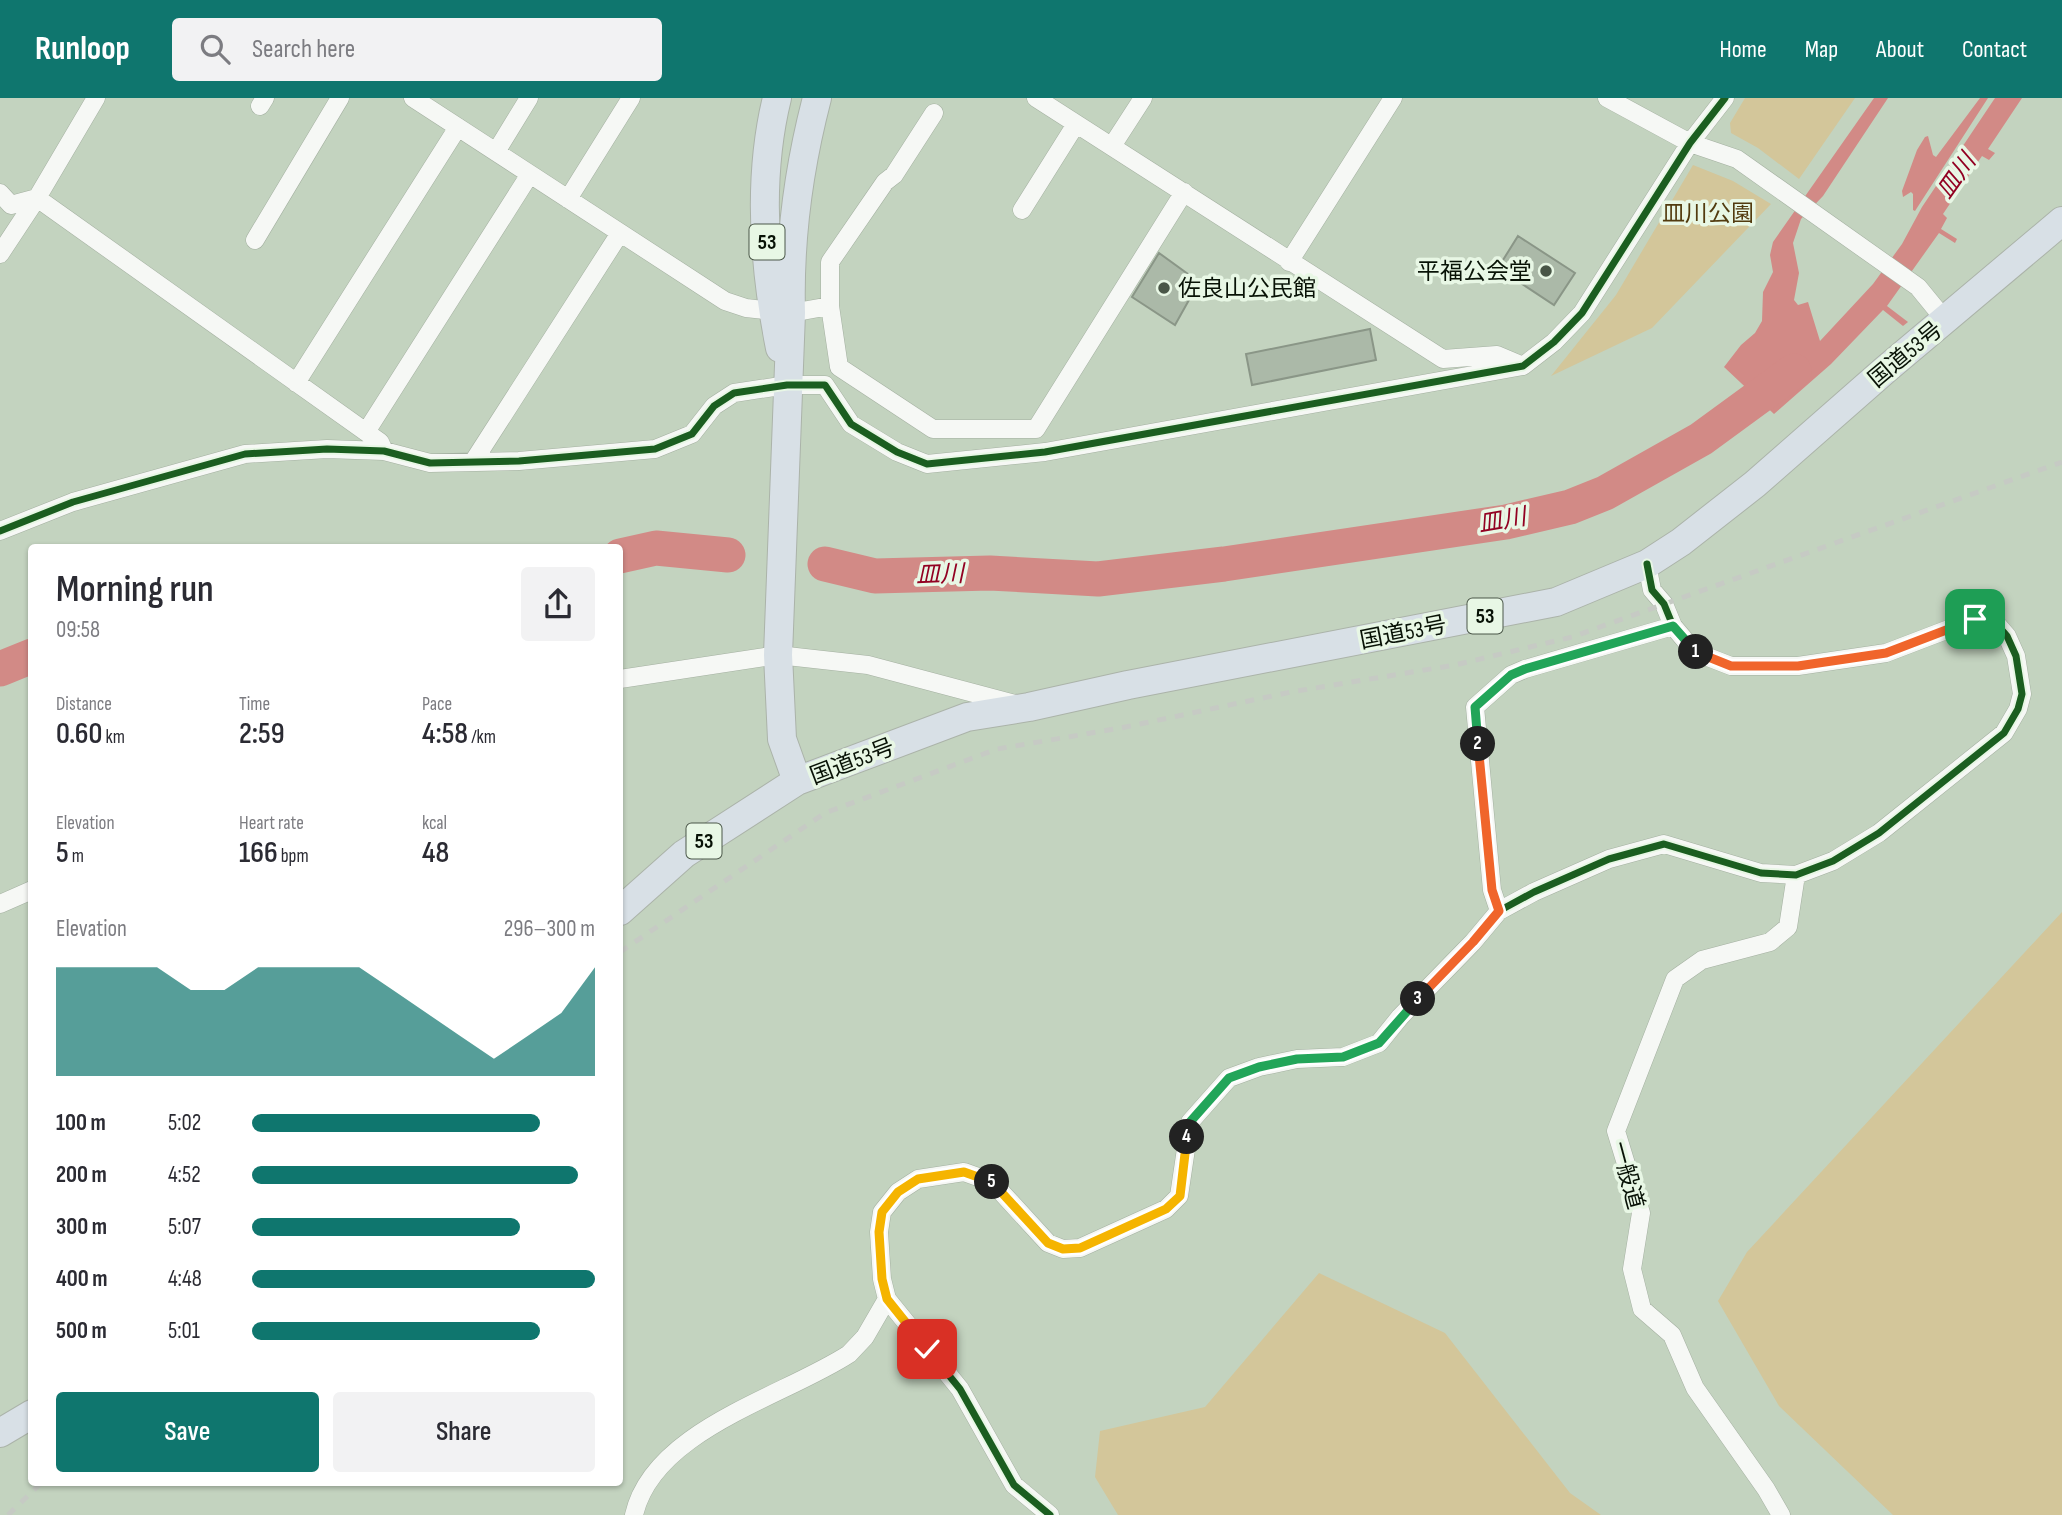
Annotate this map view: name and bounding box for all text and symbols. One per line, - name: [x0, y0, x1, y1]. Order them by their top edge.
- search box: [172, 18, 662, 81]
- text: Runloop: [35, 29, 130, 69]
- icon: search: [196, 30, 234, 68]
- text: Search here: [252, 34, 355, 65]
- text: Home: [1719, 35, 1767, 64]
- text: Map: [1805, 35, 1838, 64]
- text: About: [1876, 35, 1924, 64]
- text: Contact: [1962, 35, 2027, 64]
- water label: 皿川: [1931, 146, 1984, 204]
- park label: 皿川公園: [1662, 200, 1754, 228]
- road number: 53: [750, 225, 784, 260]
- place label: 平福公会堂: [1417, 258, 1532, 286]
- marker: 平福公会堂: [1538, 263, 1554, 279]
- place label: 佐良山公民館: [1178, 275, 1316, 303]
- marker: 佐良山公民館: [1156, 280, 1172, 296]
- street label: 国道53号: [1863, 316, 1948, 394]
- water label: 皿川: [1476, 502, 1531, 539]
- water label: 皿川: [916, 559, 968, 590]
- text: Morning run: [56, 567, 214, 612]
- button: share: [521, 567, 595, 641]
- pin: [1945, 589, 2005, 649]
- road number: 53: [1468, 598, 1502, 634]
- icon: arrive: [1956, 600, 1994, 638]
- street label: 国道53号: [1357, 611, 1449, 655]
- text: 09:58: [56, 616, 100, 644]
- pin: 1: [1678, 634, 1714, 670]
- text: 1: [1692, 640, 1699, 663]
- text: Distance: [56, 693, 112, 716]
- text: Time: [239, 693, 270, 716]
- text: Pace: [422, 693, 452, 716]
- text: 0.60: [56, 716, 102, 752]
- text: 2:59: [239, 716, 285, 752]
- text: 4:58: [422, 716, 468, 752]
- text: km: [102, 726, 125, 749]
- text: /km: [468, 726, 496, 749]
- pin: 2: [1460, 726, 1496, 762]
- text: 2: [1473, 732, 1482, 755]
- street label: 国道53号: [806, 733, 898, 791]
- text: Elevation: [56, 812, 115, 835]
- text: Heart rate: [239, 812, 304, 835]
- text: kcal: [422, 812, 447, 835]
- road number: 53: [686, 824, 722, 858]
- text: 5: [56, 835, 69, 871]
- text: 166: [239, 835, 278, 871]
- text: 48: [422, 835, 449, 871]
- text: m: [69, 845, 84, 868]
- text: bpm: [278, 845, 309, 868]
- text: Elevation: [56, 915, 127, 943]
- text: 296–300 m: [504, 915, 595, 943]
- pin: 3: [1400, 982, 1436, 1016]
- text: 3: [1413, 987, 1422, 1010]
- text: 100 m: [56, 1109, 106, 1137]
- text: 5:02: [168, 1109, 201, 1137]
- pin: 4: [1170, 1119, 1204, 1154]
- text: 4: [1182, 1125, 1191, 1148]
- street label: 一般道: [1605, 1138, 1649, 1212]
- text: 200 m: [56, 1161, 107, 1189]
- text: 4:52: [168, 1161, 201, 1189]
- pin: 5: [974, 1164, 1010, 1200]
- text: 5: [987, 1170, 996, 1193]
- text: 300 m: [56, 1213, 107, 1241]
- text: 5:07: [168, 1213, 201, 1241]
- text: 400 m: [56, 1265, 107, 1293]
- text: 4:48: [168, 1265, 202, 1293]
- text: 500 m: [56, 1317, 107, 1345]
- text: 5:01: [168, 1317, 200, 1345]
- pin: [897, 1319, 957, 1379]
- icon: check: [908, 1330, 946, 1368]
- button: Save: [56, 1392, 319, 1472]
- button: Share: [333, 1392, 595, 1472]

